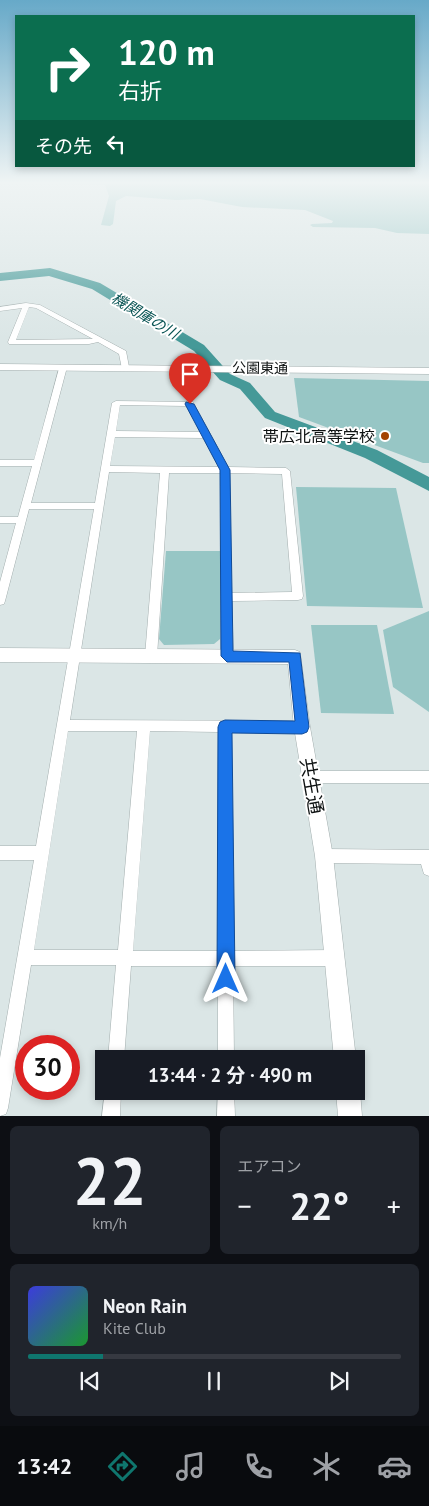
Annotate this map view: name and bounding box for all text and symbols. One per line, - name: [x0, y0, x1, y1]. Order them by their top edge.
- text: 120 m: [118, 29, 215, 75]
- icon: right: [35, 35, 100, 100]
- text: 右折: [118, 77, 162, 105]
- icon: left: [102, 130, 130, 158]
- text: その先: [35, 134, 92, 158]
- water label: 機関庫の川: [108, 288, 184, 344]
- pin: [169, 353, 211, 404]
- street label: 公園東通: [232, 359, 288, 377]
- icon: arrive: [176, 360, 204, 388]
- place label: 帯広北高等学校: [263, 426, 375, 446]
- marker: 帯広北高等学校: [379, 430, 391, 442]
- street label: 共生通: [295, 756, 329, 816]
- position arrow: [199, 952, 251, 1004]
- speed limit sign: 30: [15, 1035, 80, 1100]
- text: 13:44 · 2 分 · 490 m: [148, 1063, 312, 1087]
- text: 22: [73, 1138, 147, 1222]
- text: エアコン: [238, 1156, 302, 1176]
- text: 22°: [289, 1181, 349, 1230]
- text: −: [238, 1187, 252, 1224]
- text: +: [387, 1187, 401, 1224]
- text: km/h: [92, 1213, 127, 1233]
- text: Neon Rain: [103, 1294, 187, 1318]
- text: Kite Club: [103, 1318, 166, 1338]
- icon: previous: [76, 1367, 104, 1395]
- icon: pause: [200, 1367, 228, 1395]
- icon: next: [325, 1367, 353, 1395]
- icon: directions: [105, 1449, 140, 1484]
- icon: music: [173, 1449, 208, 1484]
- icon: phone: [241, 1449, 276, 1484]
- icon: climate: [309, 1449, 344, 1484]
- icon: car: [377, 1449, 412, 1484]
- text: 13:42: [17, 1452, 72, 1480]

